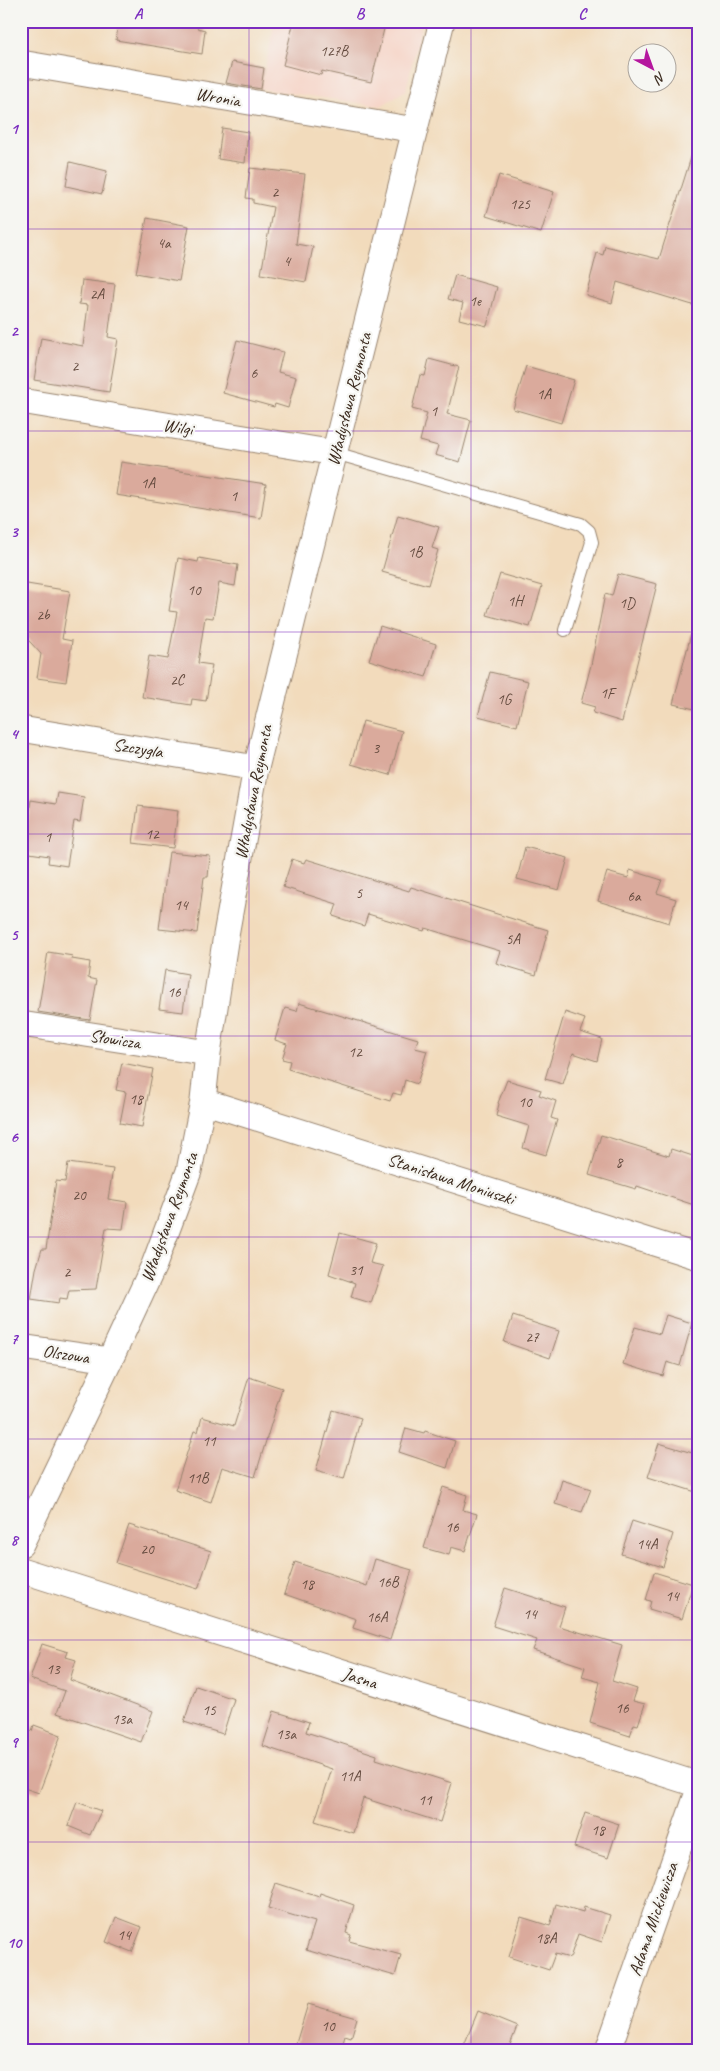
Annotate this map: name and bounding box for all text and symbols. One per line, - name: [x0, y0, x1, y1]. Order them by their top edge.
- text: A: [134, 4, 144, 24]
- text: B: [356, 4, 366, 24]
- text: C: [578, 4, 588, 24]
- house number: 127B: [320, 42, 349, 61]
- north arrow: [628, 42, 678, 92]
- text: N: [650, 68, 669, 88]
- street label: Wronia: [194, 82, 243, 112]
- text: 1: [10, 119, 19, 139]
- house number: 2: [272, 183, 280, 202]
- house number: 125: [510, 195, 531, 214]
- house number: 4a: [157, 234, 172, 253]
- house number: 4: [284, 252, 292, 271]
- house number: 2A: [90, 285, 106, 304]
- house number: 1e: [469, 292, 482, 311]
- text: 2: [10, 321, 19, 341]
- street label: Władysława Reymonta: [322, 329, 377, 468]
- house number: 2: [72, 357, 80, 376]
- house number: 6: [251, 364, 259, 383]
- house number: 1A: [537, 385, 553, 404]
- house number: 1: [431, 402, 439, 421]
- street label: Wilgi: [162, 414, 197, 441]
- house number: 1A: [141, 474, 157, 493]
- house number: 1: [231, 487, 239, 506]
- text: 3: [10, 522, 19, 542]
- house number: 1B: [408, 543, 423, 562]
- house number: 10: [187, 581, 202, 600]
- house number: 1H: [507, 592, 525, 611]
- house number: 1D: [619, 594, 636, 613]
- house number: 2b: [36, 606, 51, 625]
- house number: 2C: [170, 671, 186, 690]
- house number: 1F: [600, 684, 617, 703]
- house number: 1G: [497, 690, 513, 709]
- street label: Władysława Reymonta: [229, 721, 277, 861]
- text: 4: [10, 724, 19, 744]
- street label: Szczygla: [111, 733, 166, 763]
- house number: 3: [373, 739, 381, 758]
- house number: 12: [145, 825, 160, 844]
- house number: 1: [45, 828, 53, 847]
- house number: 5: [356, 884, 364, 903]
- house number: 6a: [627, 887, 642, 906]
- house number: 14: [174, 896, 189, 915]
- text: 5: [11, 925, 20, 945]
- house number: 5A: [506, 930, 522, 949]
- house number: 16: [167, 983, 182, 1002]
- street label: Słowicza: [88, 1024, 144, 1054]
- house number: 12: [348, 1043, 363, 1062]
- house number: 18: [129, 1090, 144, 1109]
- house number: 10: [518, 1093, 533, 1112]
- text: 6: [10, 1127, 19, 1147]
- street label: Władysława Reymonta: [135, 1148, 203, 1285]
- street label: Stanisława Moniuszki: [385, 1148, 520, 1211]
- house number: 8: [616, 1153, 624, 1172]
- house number: 20: [72, 1186, 87, 1205]
- house number: 31: [349, 1261, 364, 1280]
- house number: 2: [64, 1263, 72, 1282]
- house number: 27: [525, 1328, 540, 1347]
- text: 7: [10, 1329, 19, 1349]
- street label: Olszowa: [41, 1339, 93, 1369]
- house number: 11: [202, 1432, 217, 1451]
- house number: 11B: [187, 1469, 210, 1488]
- house number: 16: [445, 1518, 460, 1537]
- text: 8: [10, 1530, 19, 1550]
- house number: 14A: [636, 1535, 659, 1554]
- house number: 20: [140, 1540, 155, 1559]
- house number: 16B: [377, 1573, 400, 1592]
- house number: 18: [300, 1575, 315, 1594]
- house number: 14: [665, 1587, 680, 1606]
- house number: 14: [523, 1605, 538, 1624]
- house number: 16A: [366, 1608, 389, 1627]
- house number: 13: [46, 1660, 61, 1679]
- street label: Jasna: [339, 1662, 382, 1694]
- house number: 16: [615, 1699, 630, 1718]
- house number: 15: [202, 1701, 217, 1720]
- house number: 13a: [112, 1710, 133, 1729]
- house number: 13a: [276, 1725, 297, 1744]
- text: 9: [10, 1732, 19, 1752]
- house number: 11A: [339, 1767, 362, 1786]
- house number: 11: [418, 1791, 433, 1810]
- house number: 18: [591, 1821, 606, 1840]
- street label: Adama Mickiewicza: [623, 1858, 683, 1979]
- house number: 14: [117, 1926, 132, 1945]
- house number: 18A: [535, 1929, 558, 1948]
- text: 10: [7, 1933, 23, 1953]
- house number: 10: [321, 2017, 336, 2036]

